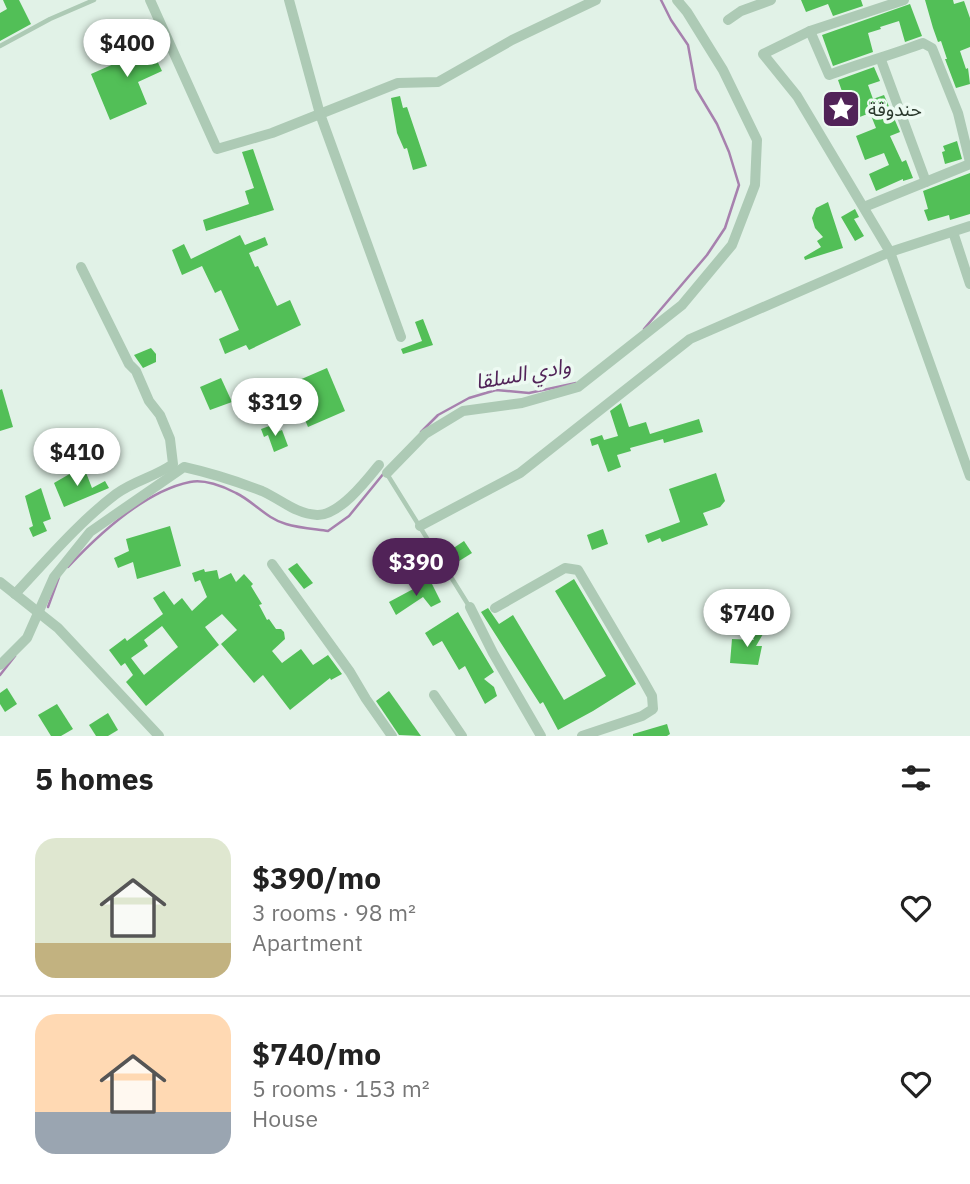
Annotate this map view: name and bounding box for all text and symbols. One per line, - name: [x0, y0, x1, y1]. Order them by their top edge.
- pin: $400: [86, 20, 168, 79]
- text: $400: [99, 27, 155, 57]
- place icon: حندوقة: [820, 88, 862, 130]
- place label: حندوقة: [868, 97, 922, 121]
- water label: وادي السلقا: [473, 351, 573, 398]
- pin: $319: [234, 378, 316, 438]
- text: $319: [247, 386, 303, 416]
- pin: $410: [36, 428, 118, 488]
- text: $410: [49, 436, 105, 466]
- pin: $390: [375, 538, 457, 598]
- text: $390: [388, 546, 444, 576]
- pin: $740: [706, 590, 788, 649]
- text: $740: [719, 597, 775, 627]
- text: 5 homes: [35, 759, 154, 798]
- icon: filters: [897, 759, 935, 797]
- text: $390/mo: [252, 858, 381, 897]
- icon: home: [91, 866, 175, 950]
- icon: heart: [897, 889, 935, 927]
- text: 3 rooms · 98 m²: [252, 897, 416, 927]
- text: Apartment: [252, 927, 363, 957]
- text: $740/mo: [252, 1034, 381, 1073]
- icon: home: [91, 1042, 175, 1126]
- icon: heart: [897, 1065, 935, 1103]
- text: 5 rooms · 153 m²: [252, 1073, 430, 1103]
- text: House: [252, 1103, 318, 1133]

